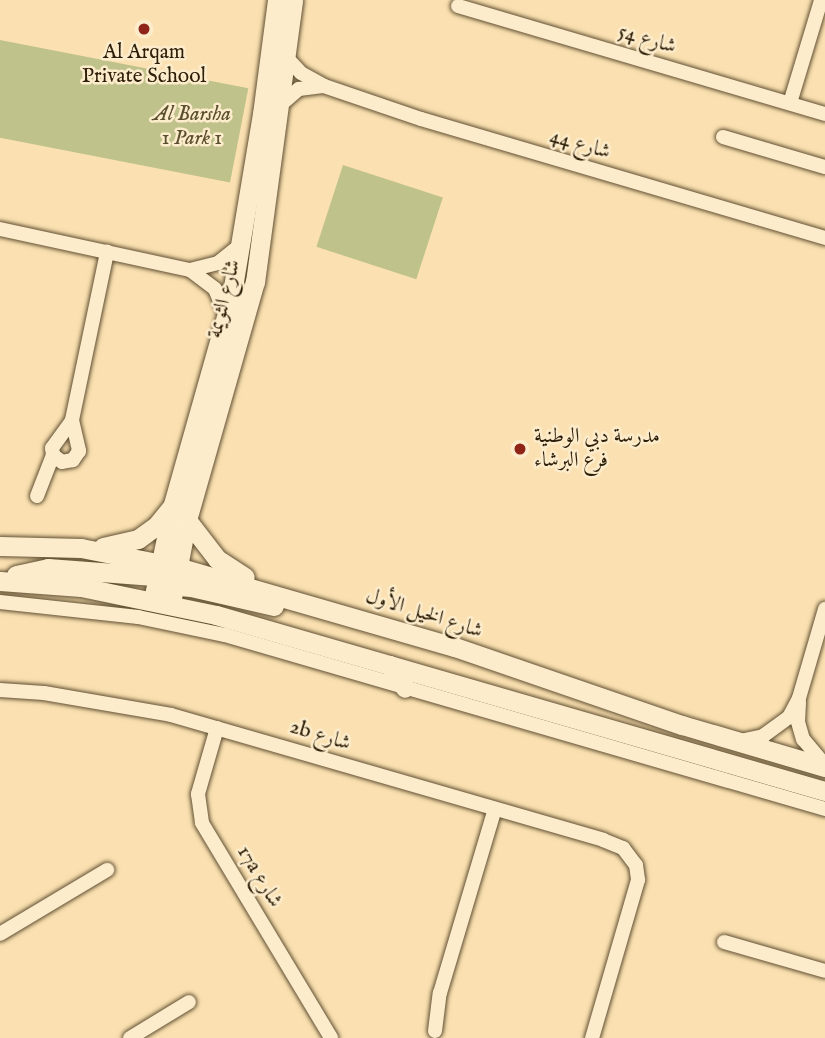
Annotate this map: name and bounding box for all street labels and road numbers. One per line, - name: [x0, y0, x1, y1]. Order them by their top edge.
- street label: شارع 54: [615, 20, 679, 60]
- street label: شارع 44: [547, 124, 613, 166]
- street label: شارع الثويمة: [203, 257, 247, 341]
- street label: شارع الخيل الأول: [362, 583, 486, 645]
- street label: 2b شارع: [287, 715, 353, 757]
- street label: 17a شارع: [231, 841, 287, 913]

